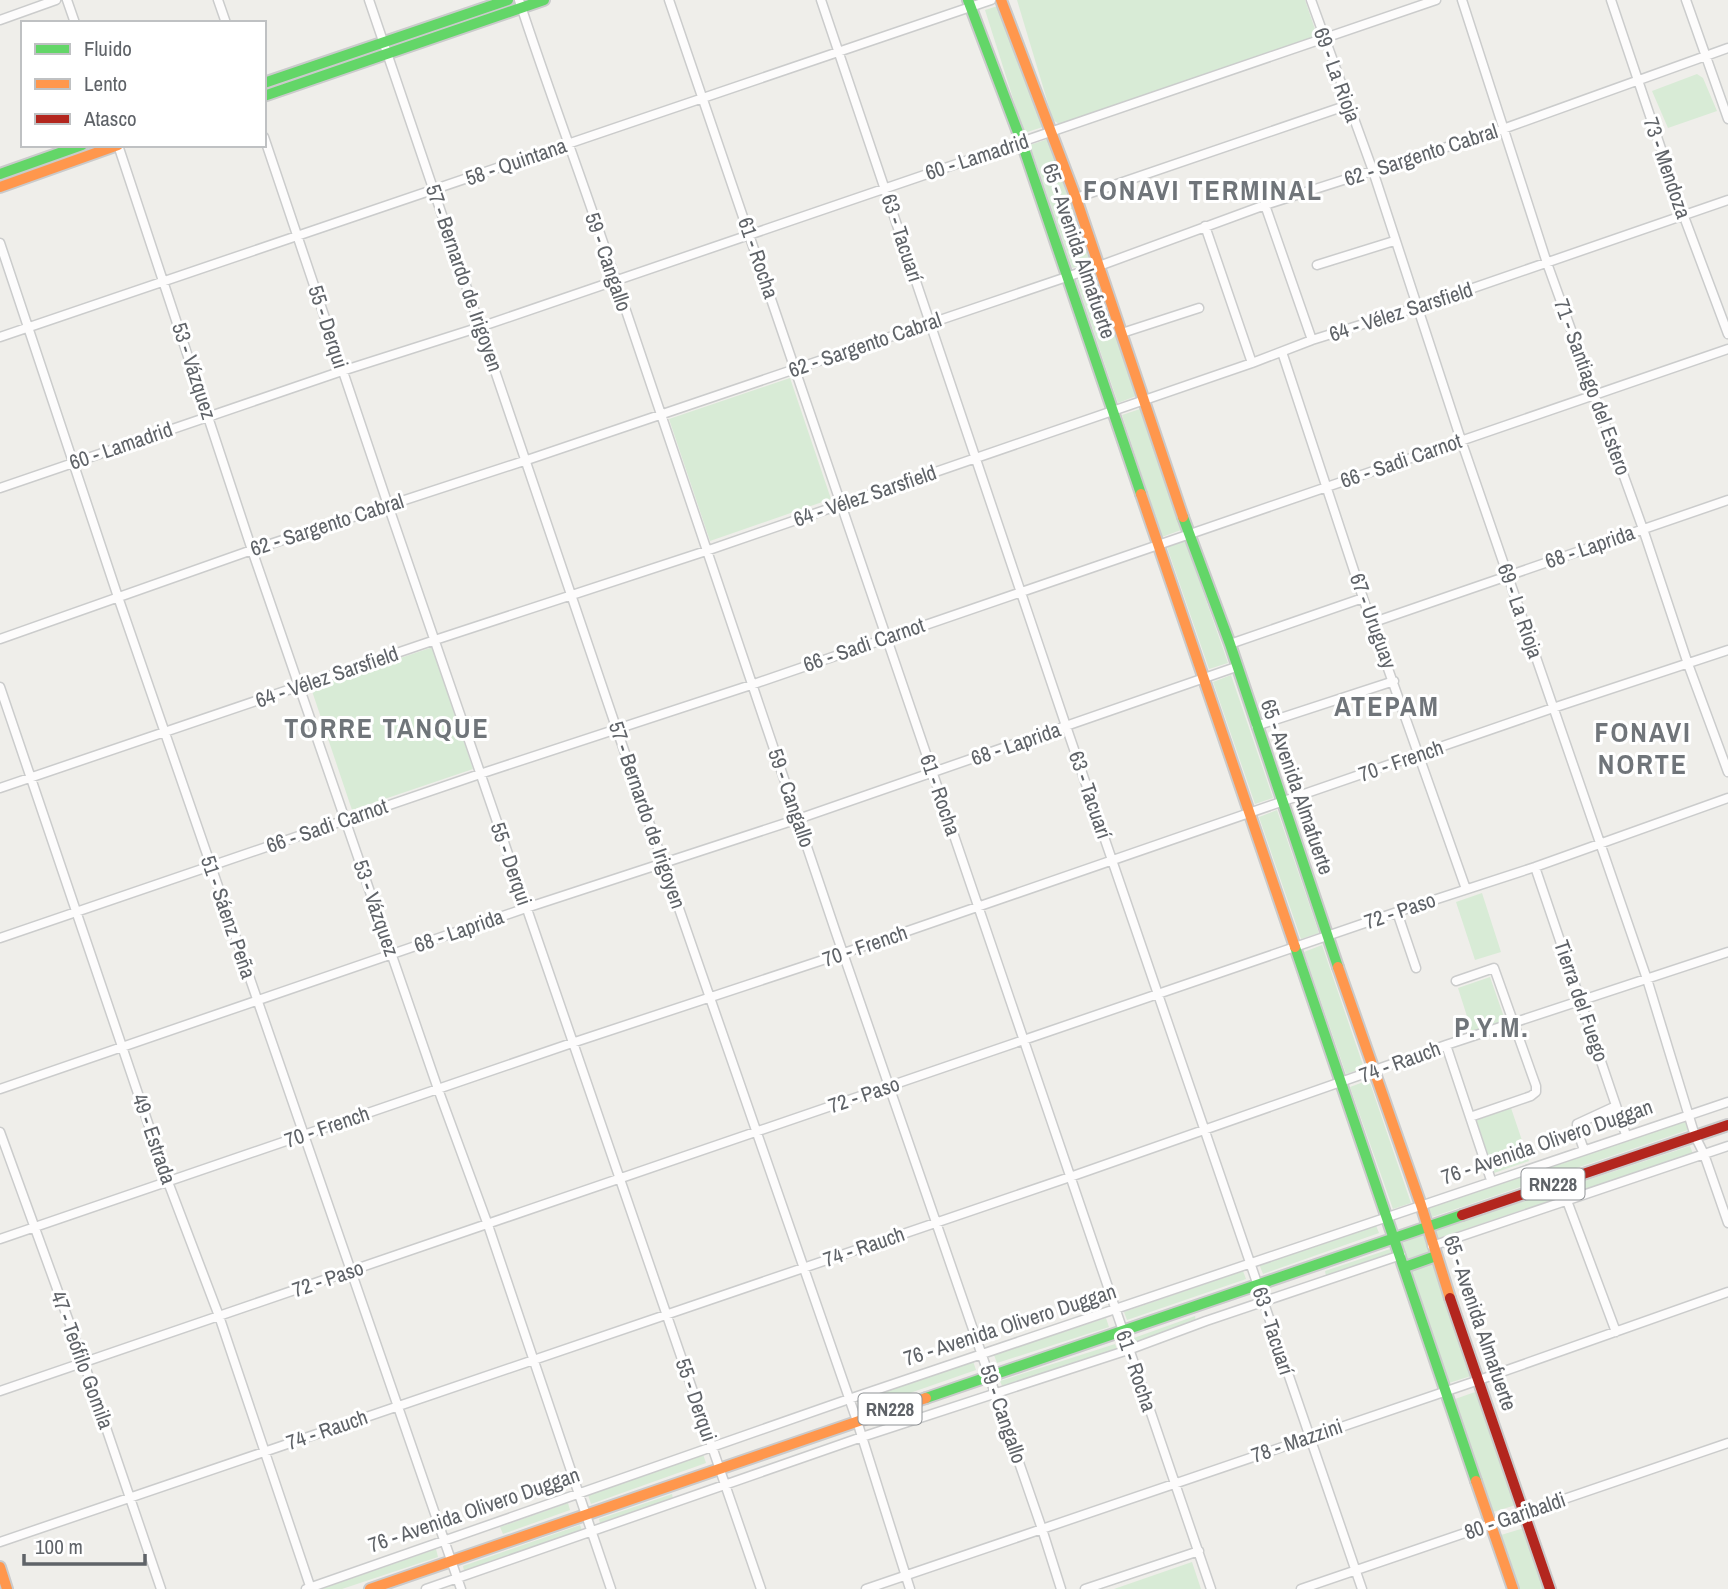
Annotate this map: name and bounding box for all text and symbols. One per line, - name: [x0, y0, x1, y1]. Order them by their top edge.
- legend: [21, 21, 266, 147]
- street label: 69 - La Rioja: [1307, 24, 1368, 127]
- text: Fluido: [84, 34, 132, 63]
- text: Lento: [84, 69, 127, 98]
- text: Atasco: [83, 104, 137, 133]
- street label: 73 - Mendoza: [1637, 113, 1698, 223]
- street label: 62 - Sargento Cabral: [1340, 116, 1501, 193]
- street label: 60 - Lamadrid: [921, 126, 1032, 187]
- street label: 58 - Quintana: [461, 131, 571, 192]
- street label: 65 - Avenida Almafuerte: [1036, 159, 1123, 342]
- district label: FONAVI TERMINAL: [1083, 171, 1323, 209]
- street label: 57 - Bernardo de Irigoyen: [419, 180, 510, 375]
- street label: 63 - Tacuarí: [875, 190, 930, 286]
- street label: 59 - Cangallo: [578, 209, 639, 315]
- street label: 61 - Rocha: [731, 213, 786, 303]
- street label: 64 - Vélez Sarsfield: [1325, 275, 1476, 348]
- street label: 55 - Derqui: [301, 281, 356, 372]
- street label: 71 - Santiago del Estero: [1547, 295, 1638, 479]
- street label: 62 - Sargento Cabral: [785, 305, 945, 384]
- street label: 53 - Vázquez: [165, 319, 224, 423]
- street label: 60 - Lamadrid: [65, 414, 176, 477]
- street label: 66 - Sadi Carnot: [1336, 426, 1465, 495]
- street label: 64 - Vélez Sarsfield: [790, 458, 940, 534]
- street label: 62 - Sargento Cabral: [246, 486, 407, 563]
- street label: 68 - Laprida: [1541, 518, 1639, 575]
- street label: 69 - La Rioja: [1491, 559, 1550, 663]
- street label: 67 - Uruguay: [1343, 569, 1404, 673]
- street label: 66 - Sadi Carnot: [799, 610, 928, 679]
- street label: 64 - Vélez Sarsfield: [252, 639, 402, 715]
- district label: ATEPAM: [1334, 687, 1440, 725]
- street label: 65 - Avenida Almafuerte: [1254, 695, 1341, 878]
- district label: TORRE TANQUE: [284, 709, 490, 747]
- district label: FONAVI NORTE: [1594, 713, 1692, 783]
- street label: 68 - Laprida: [967, 715, 1065, 772]
- street label: 57 - Bernardo de Irigoyen: [602, 717, 693, 912]
- street label: 70 - French: [1354, 732, 1447, 789]
- street label: 59 - Cangallo: [761, 745, 822, 851]
- street label: 63 - Tacuarí: [1062, 747, 1119, 843]
- street label: 61 - Rocha: [913, 750, 968, 840]
- street label: 66 - Sadi Carnot: [262, 791, 391, 860]
- street label: 55 - Derqui: [484, 818, 539, 909]
- street label: 51 - Sáenz Peña: [194, 851, 263, 983]
- street label: 53 - Vázquez: [346, 856, 407, 960]
- street label: 72 - Paso: [1360, 885, 1439, 936]
- street label: 68 - Laprida: [410, 902, 508, 959]
- street label: 70 - French: [818, 917, 911, 974]
- street label: Tierra del Fuego: [1547, 936, 1616, 1066]
- district label: P.Y.M.: [1454, 1008, 1530, 1046]
- street label: 74 - Rauch: [1355, 1033, 1444, 1090]
- street label: 72 - Paso: [824, 1069, 903, 1120]
- street label: 49 - Estrada: [125, 1090, 184, 1188]
- street label: 76 - Avenida Olivero Duggan: [1437, 1092, 1656, 1191]
- street label: 70 - French: [280, 1098, 373, 1155]
- road number: RN228: [1522, 1168, 1584, 1200]
- street label: 74 - Rauch: [819, 1219, 908, 1274]
- street label: 65 - Avenida Almafuerte: [1437, 1231, 1524, 1414]
- street label: 72 - Paso: [288, 1253, 367, 1304]
- street label: 76 - Avenida Olivero Duggan: [900, 1276, 1120, 1373]
- street label: 63 - Tacuarí: [1246, 1283, 1301, 1379]
- street label: 47 - Teófilo Gomila: [44, 1287, 121, 1433]
- street label: 61 - Rocha: [1109, 1326, 1164, 1416]
- street label: 55 - Derqui: [669, 1354, 724, 1445]
- street label: 59 - Cangallo: [973, 1361, 1034, 1467]
- road number: RN228: [858, 1394, 922, 1424]
- street label: 74 - Rauch: [282, 1402, 371, 1457]
- street label: 78 - Mazzini: [1247, 1411, 1346, 1470]
- street label: 76 - Avenida Olivero Duggan: [364, 1460, 583, 1559]
- street label: 80 - Garibaldi: [1460, 1485, 1569, 1546]
- scale bar: [24, 1522, 145, 1566]
- text: 100 m: [35, 1532, 83, 1561]

